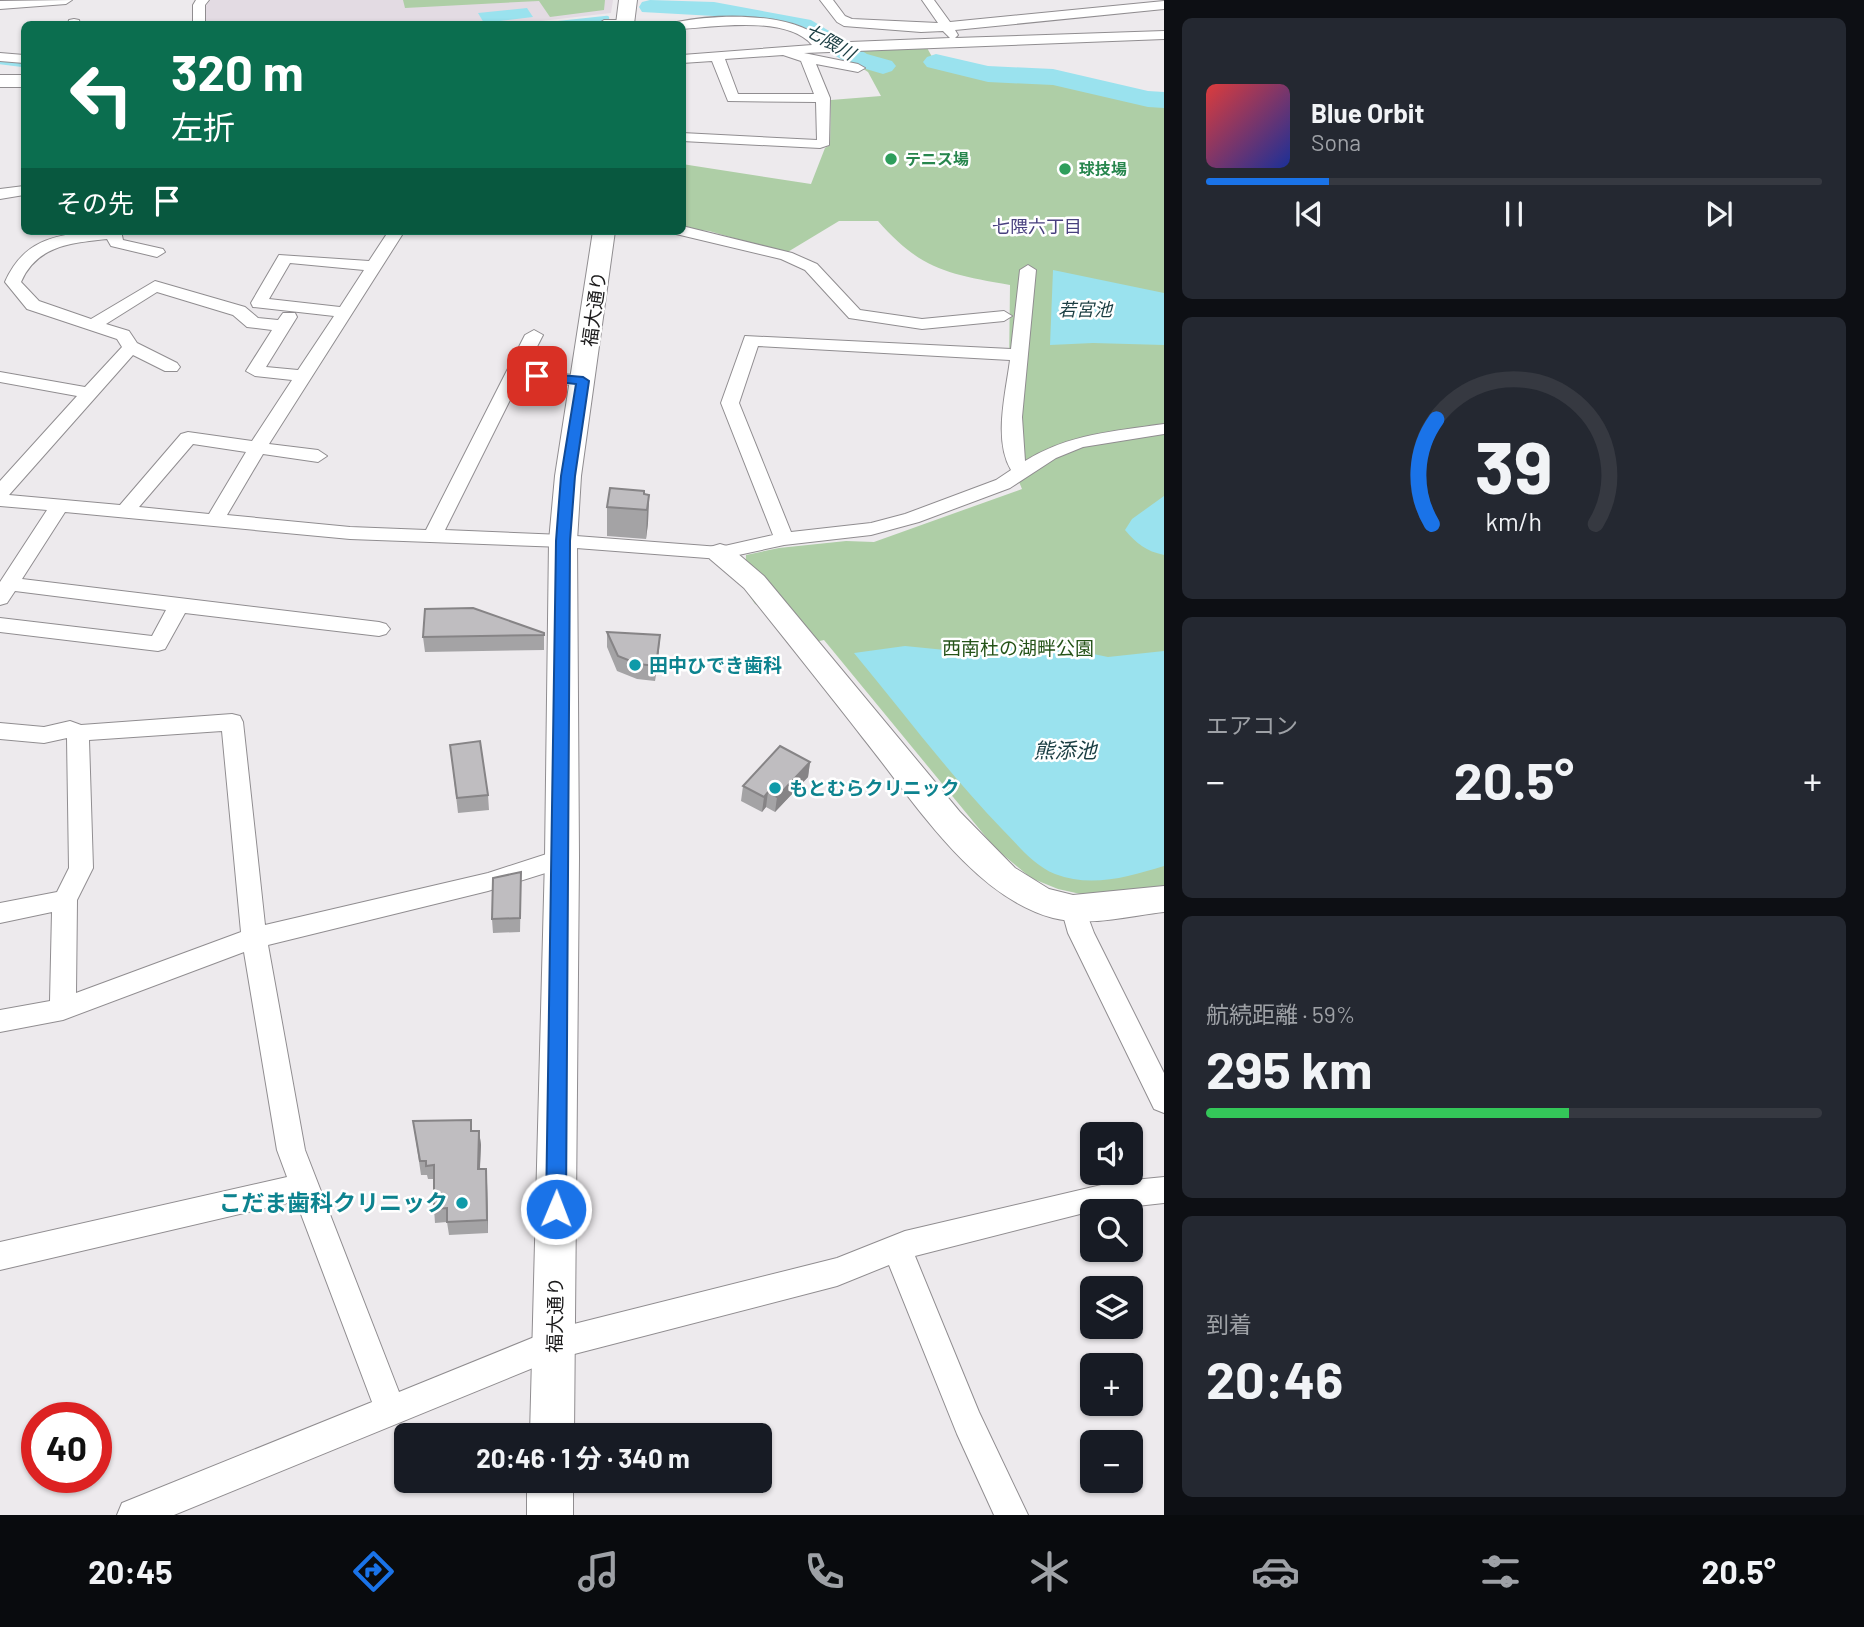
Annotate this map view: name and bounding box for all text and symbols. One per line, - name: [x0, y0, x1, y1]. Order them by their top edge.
- water label: 七隈川: [802, 18, 861, 65]
- text: 320 m: [171, 42, 304, 101]
- icon: left: [56, 49, 147, 140]
- text: Blue Orbit: [1311, 97, 1424, 128]
- text: 左折: [171, 107, 235, 145]
- text: Sona: [1311, 128, 1361, 156]
- place label: テニス場: [905, 149, 969, 168]
- marker: テニス場: [883, 151, 899, 167]
- place label: 球技場: [1079, 159, 1127, 178]
- marker: 球技場: [1057, 161, 1073, 177]
- icon: arrive: [148, 182, 186, 220]
- text: その先: [56, 187, 134, 218]
- icon: previous: [1290, 195, 1328, 233]
- icon: pause: [1495, 195, 1533, 233]
- icon: next: [1700, 195, 1738, 233]
- district label: 七隈六丁目: [992, 215, 1082, 237]
- street label: 福大通り: [577, 270, 610, 348]
- water label: 若宮池: [1058, 298, 1114, 320]
- pin: [507, 346, 567, 406]
- icon: arrive: [518, 357, 556, 395]
- text: 39: [1475, 422, 1553, 510]
- text: km/h: [1486, 506, 1542, 536]
- park label: 西南杜の湖畔公園: [942, 636, 1094, 659]
- place label: 田中ひでき歯科: [649, 653, 782, 676]
- marker: 田中ひでき歯科: [627, 657, 643, 673]
- text: エアコン: [1206, 711, 1298, 739]
- water label: 熊添池: [1034, 737, 1098, 762]
- text: 20.5°: [1454, 748, 1574, 810]
- text: −: [1206, 757, 1225, 803]
- text: +: [1803, 757, 1822, 803]
- place label: もとむらクリニック: [789, 776, 960, 799]
- marker: もとむらクリニック: [767, 780, 783, 796]
- text: 航続距離 · 59%: [1206, 1000, 1355, 1028]
- text: 295 km: [1206, 1037, 1372, 1099]
- map controls: [1080, 1122, 1143, 1493]
- button: sound: [1080, 1122, 1143, 1185]
- position arrow: [519, 1172, 593, 1246]
- place label: こだま歯科クリニック: [218, 1188, 448, 1216]
- marker: こだま歯科クリニック: [454, 1195, 470, 1211]
- button: search: [1080, 1199, 1143, 1262]
- button: layers: [1080, 1276, 1143, 1339]
- street label: 福大通り: [542, 1277, 567, 1353]
- text: 到着: [1206, 1310, 1252, 1338]
- text: 20:46: [1206, 1347, 1343, 1409]
- button: +: [1080, 1353, 1143, 1416]
- speed limit sign: 40: [21, 1402, 112, 1493]
- button: −: [1080, 1430, 1143, 1493]
- text: 20:46 · 1 分 · 340 m: [476, 1442, 690, 1473]
- icon: directions: [349, 1547, 398, 1596]
- icon: music: [574, 1547, 623, 1596]
- icon: phone: [800, 1547, 849, 1596]
- icon: climate: [1025, 1547, 1074, 1596]
- icon: car: [1251, 1547, 1300, 1596]
- icon: filters: [1476, 1547, 1525, 1596]
- text: 20:45: [88, 1552, 173, 1590]
- text: 20.5°: [1702, 1552, 1776, 1590]

